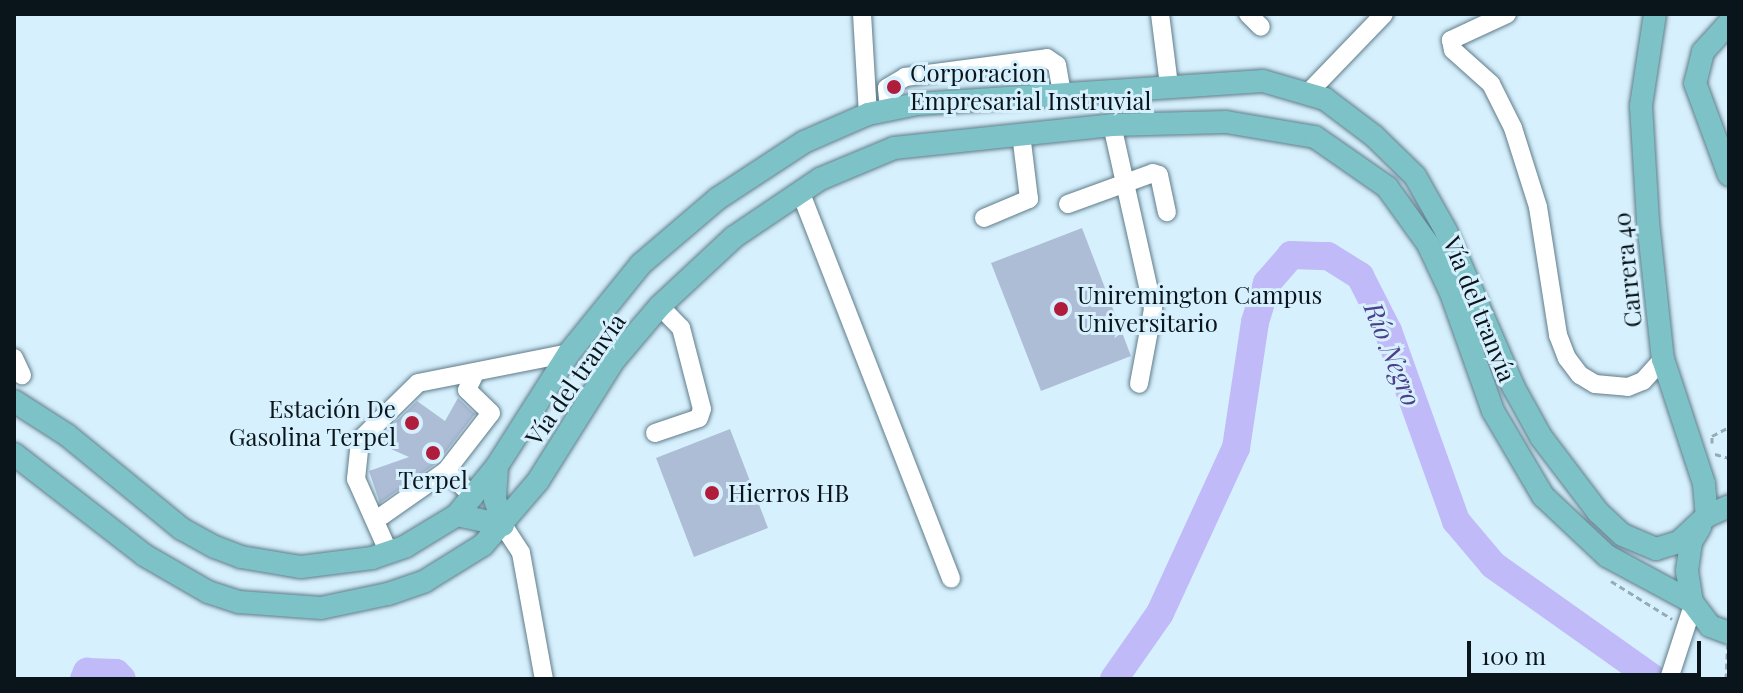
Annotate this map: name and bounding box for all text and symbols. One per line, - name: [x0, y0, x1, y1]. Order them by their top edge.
- place label: Corporacion Empresarial Instruvial: [910, 59, 1151, 115]
- marker: Corporacion Empresarial Instruvial: [885, 78, 903, 96]
- street label: Carrera 40: [1607, 211, 1647, 329]
- street label: Vía del tranvía: [1438, 232, 1522, 386]
- place label: Uniremington Campus Universitario: [1077, 281, 1322, 337]
- water label: Río Negro: [1358, 298, 1428, 410]
- marker: Uniremington Campus Universitario: [1052, 300, 1070, 318]
- street label: Vía del tranvía: [519, 307, 631, 451]
- place label: Estación De Gasolina Terpel: [228, 395, 396, 451]
- marker: Estación De Gasolina Terpel: [403, 414, 421, 432]
- marker: Terpel: [424, 444, 442, 462]
- place label: Terpel: [398, 466, 468, 494]
- place label: Hierros HB: [728, 479, 849, 507]
- marker: Hierros HB: [703, 484, 721, 502]
- scale bar: [1471, 625, 1705, 675]
- text: 100 m: [1481, 639, 1546, 671]

